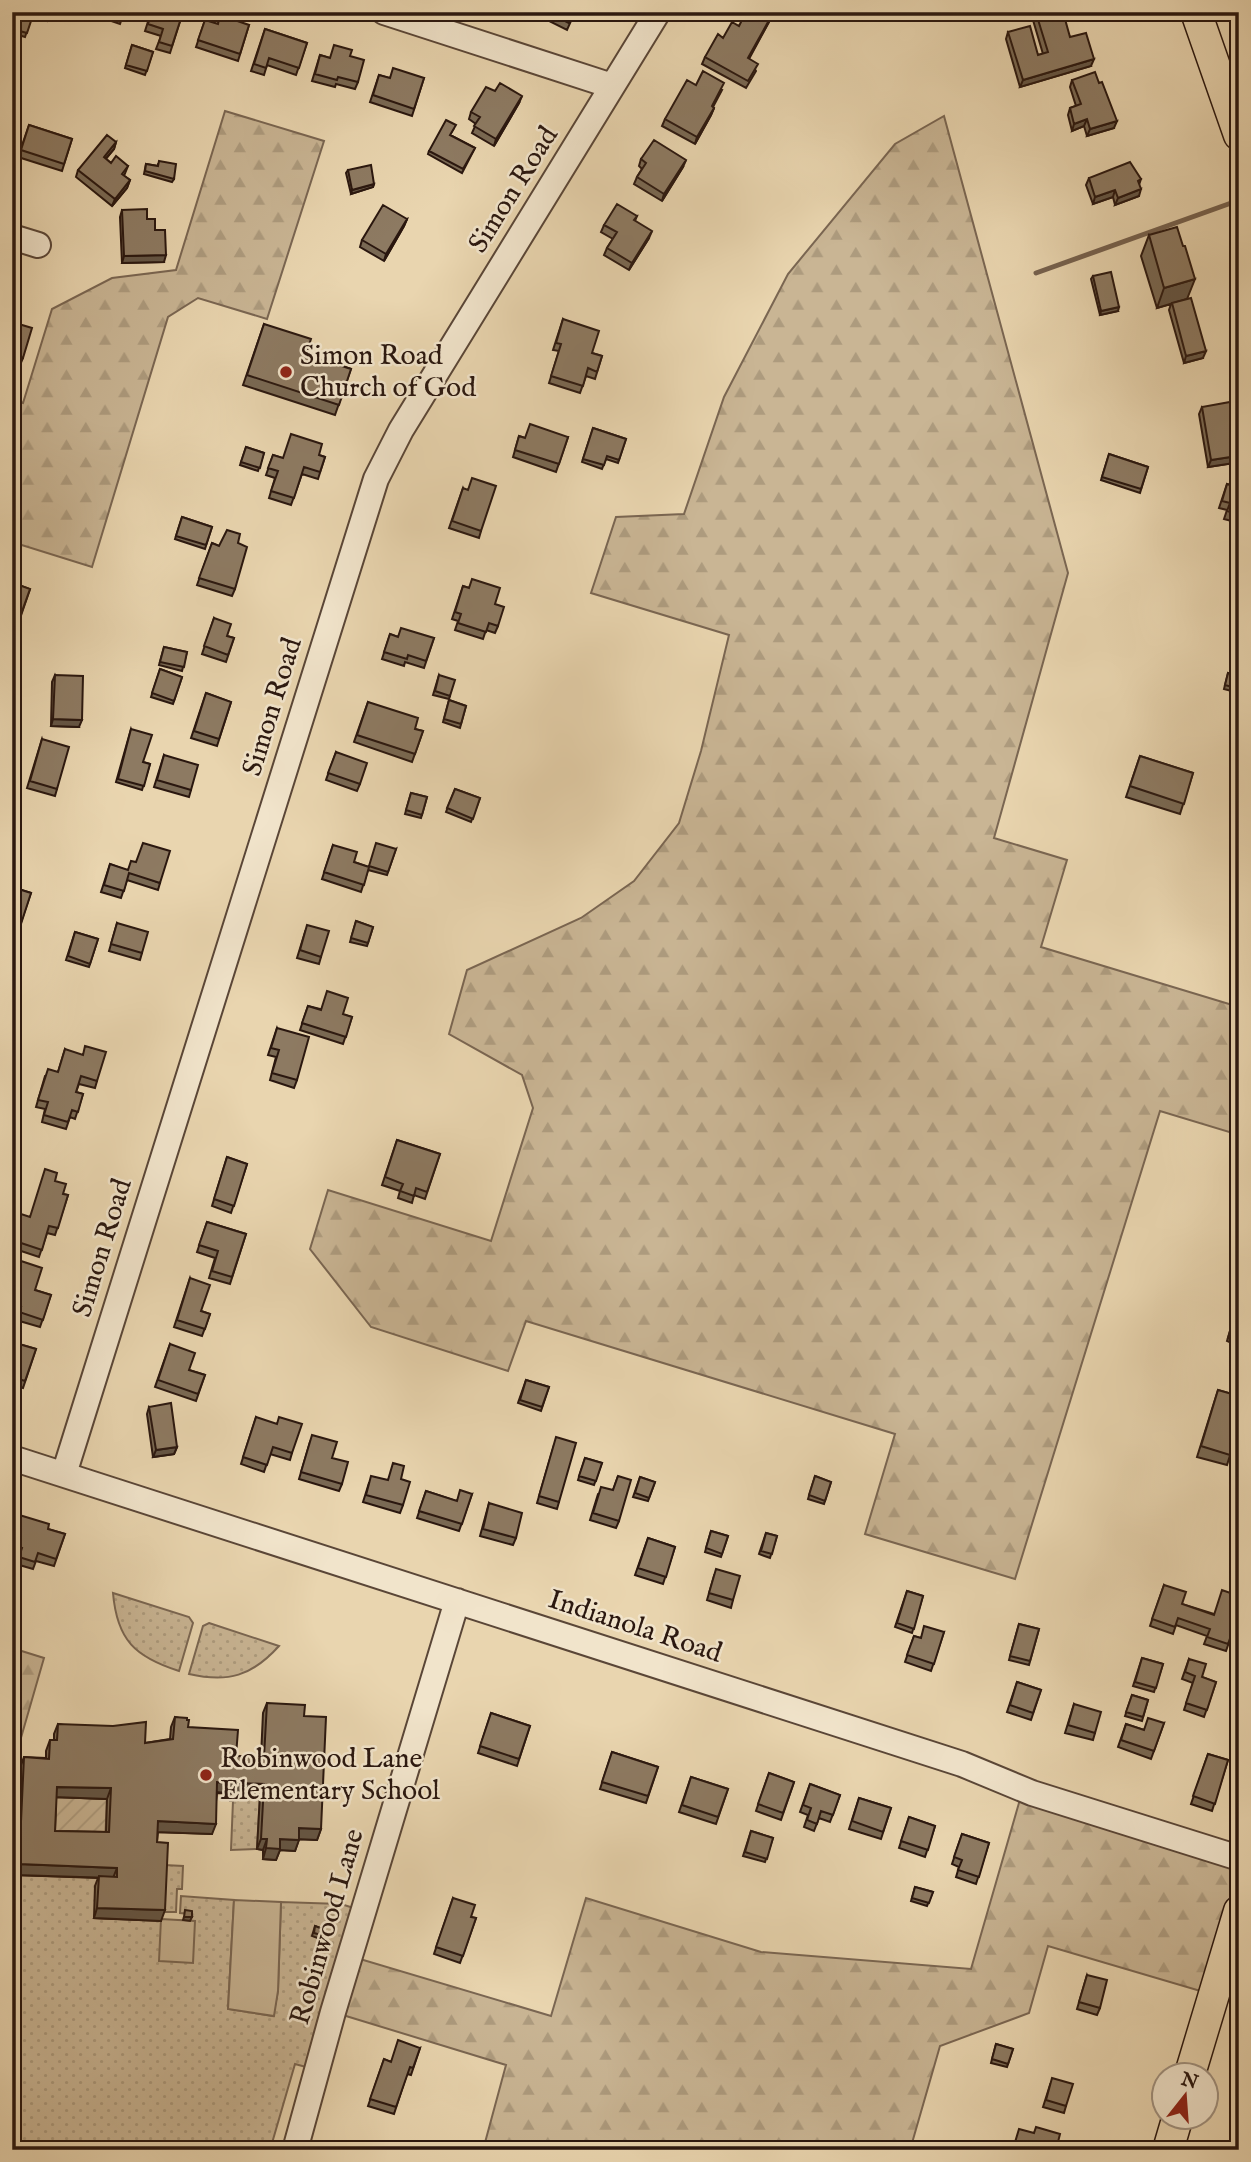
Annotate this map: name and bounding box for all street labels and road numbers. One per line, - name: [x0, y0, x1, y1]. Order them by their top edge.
- street label: Simon Road: [461, 120, 567, 260]
- street label: Simon Road: [235, 634, 311, 780]
- street label: Simon Road: [65, 1175, 141, 1321]
- street label: Indianola Road: [544, 1582, 726, 1672]
- street label: Robinwood Lane: [283, 1825, 373, 2029]

